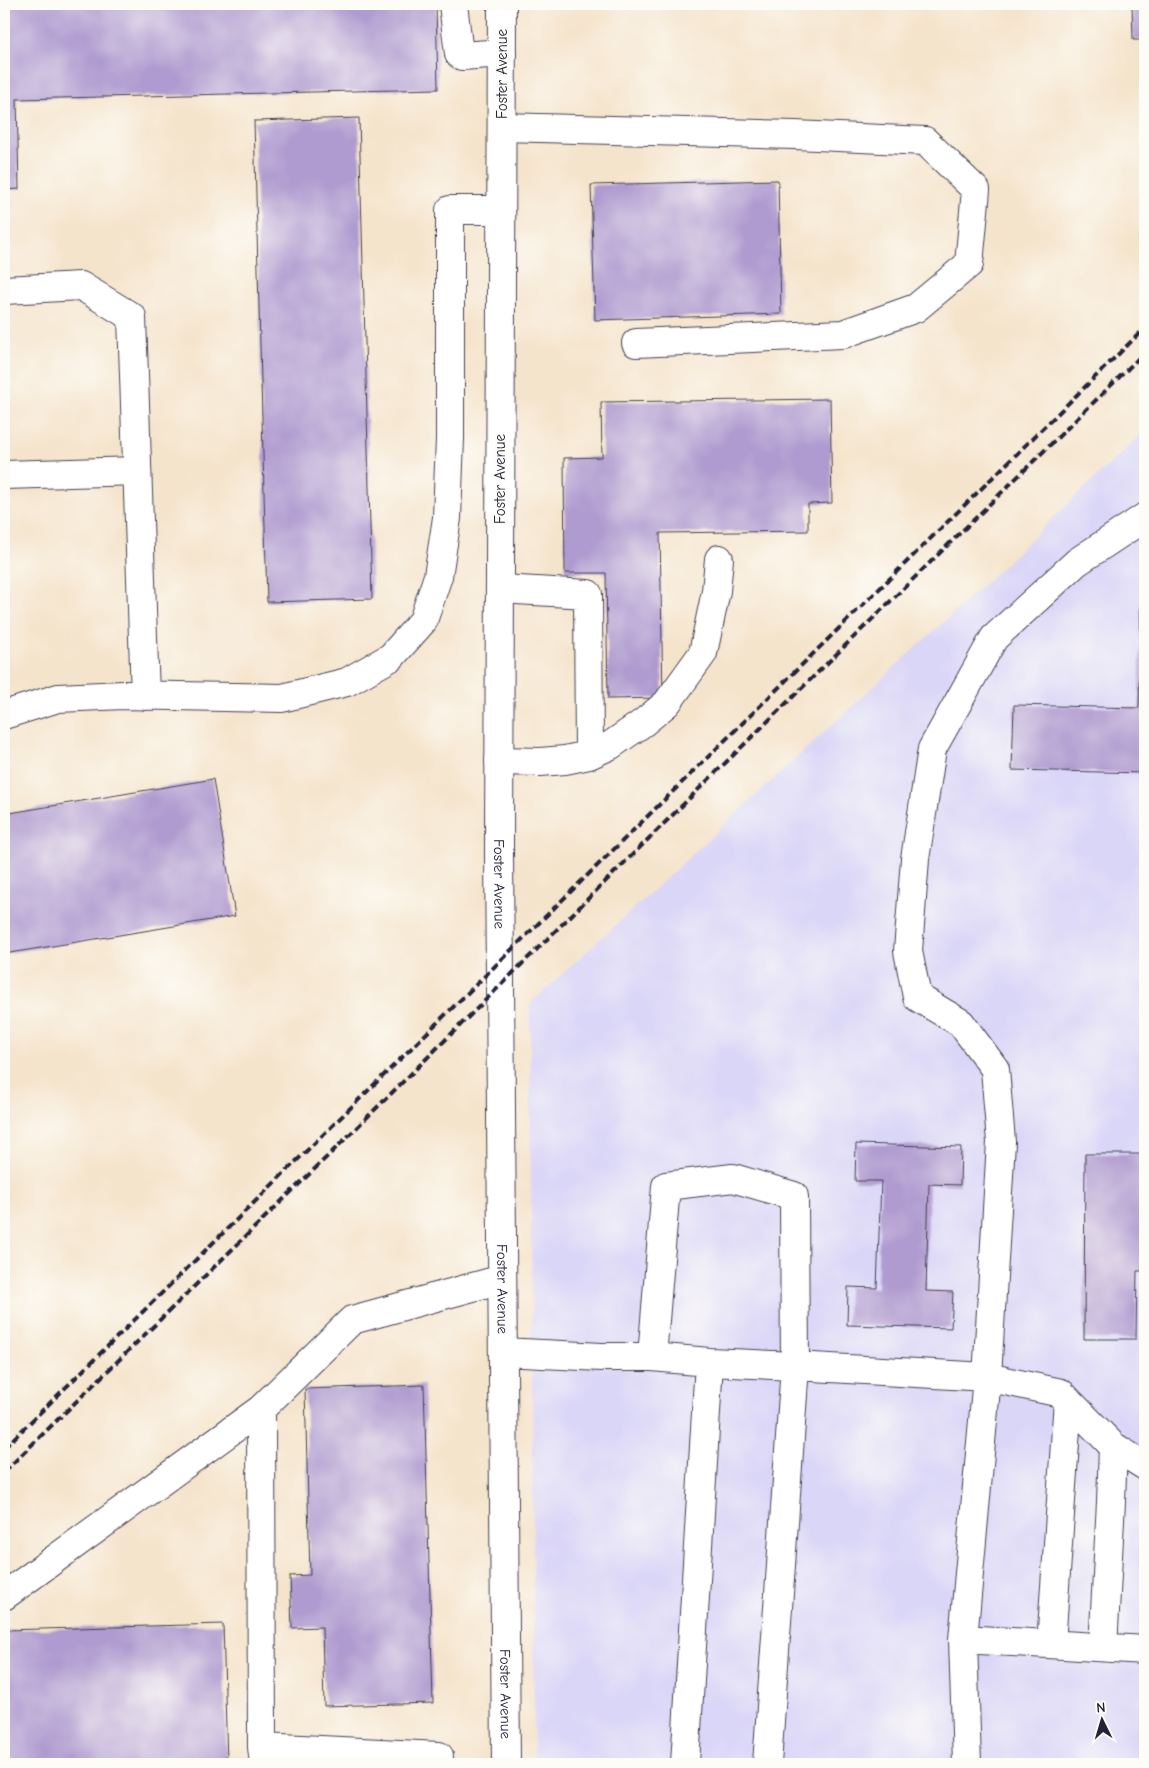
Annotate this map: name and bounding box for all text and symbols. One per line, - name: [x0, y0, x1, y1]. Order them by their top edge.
- street label: Foster Avenue: [493, 29, 511, 119]
- street label: Foster Avenue: [491, 434, 509, 524]
- street label: Foster Avenue: [490, 839, 509, 930]
- street label: Foster Avenue: [493, 1244, 512, 1335]
- street label: Foster Avenue: [496, 1649, 515, 1740]
- north arrow: [1076, 1696, 1126, 1746]
- text: N: [1096, 1699, 1106, 1716]

